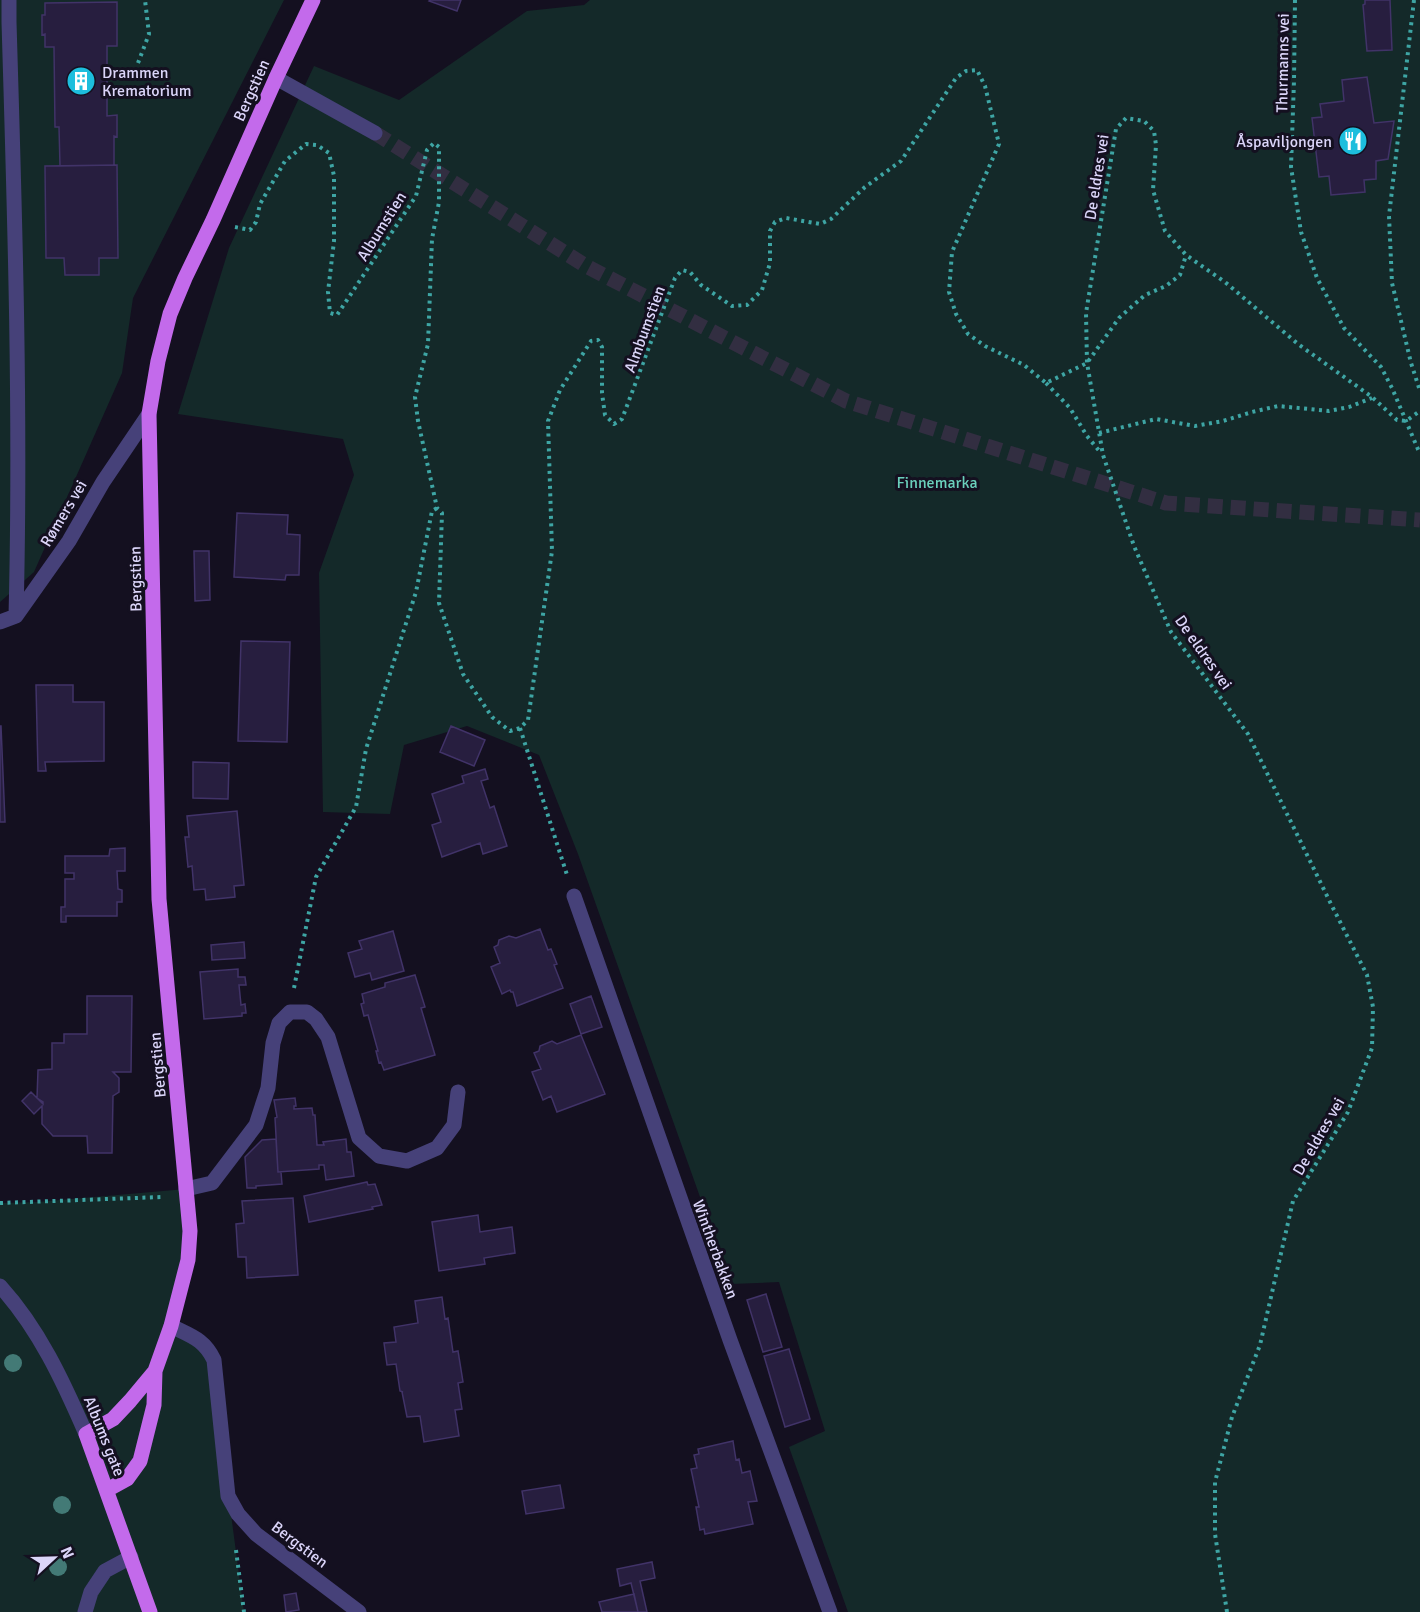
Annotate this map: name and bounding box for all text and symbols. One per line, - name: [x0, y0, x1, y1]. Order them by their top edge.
- street label: Thurmanns vei: [1272, 13, 1294, 113]
- street label: Bergstien: [229, 56, 274, 124]
- place label: Drammen Krematorium: [102, 63, 192, 101]
- building icon: Drammen Krematorium: [65, 65, 97, 97]
- restaurant icon: Åspaviljongen: [1337, 125, 1369, 157]
- place label: Åspaviljongen: [1236, 132, 1332, 152]
- street label: De eldres vei: [1080, 133, 1114, 221]
- street label: Albumstien: [353, 188, 411, 265]
- street label: Almbumstien: [620, 283, 670, 375]
- park label: Finnemarka: [896, 473, 978, 493]
- street label: Rømers vei: [36, 476, 92, 551]
- street label: Bergstien: [125, 546, 147, 612]
- street label: De eldres vei: [1170, 611, 1236, 694]
- street label: Bergstien: [145, 1031, 171, 1099]
- street label: De eldres vei: [1289, 1094, 1349, 1179]
- street label: Wintherbakken: [688, 1197, 742, 1302]
- street label: Albums gate: [79, 1393, 129, 1479]
- street label: Bergstien: [267, 1517, 332, 1573]
- north arrow: [24, 1528, 84, 1588]
- text: N: [56, 1544, 78, 1562]

